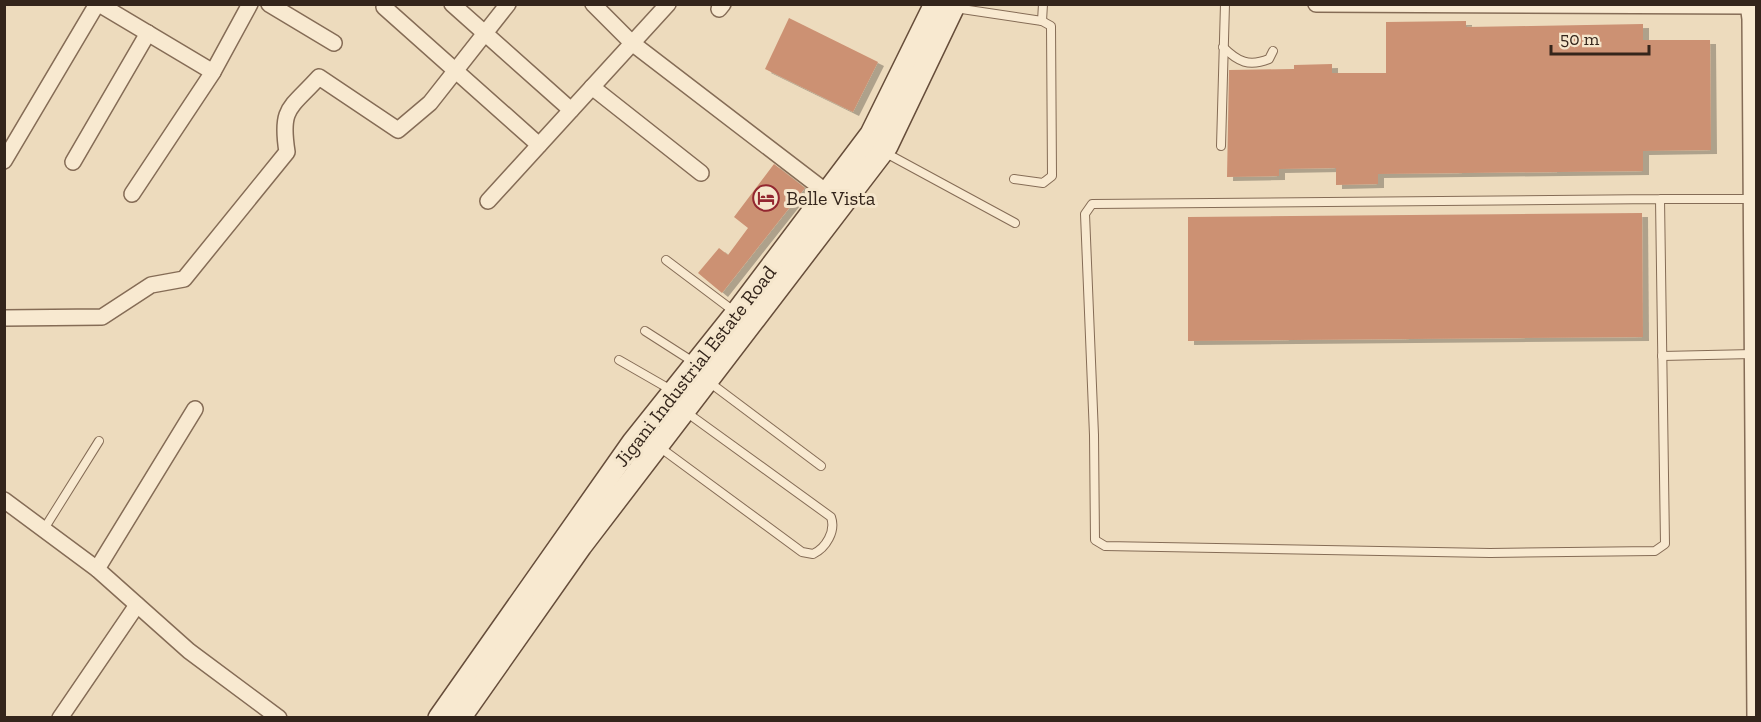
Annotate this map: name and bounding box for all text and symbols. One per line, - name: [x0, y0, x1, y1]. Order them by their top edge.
- scale bar: [1551, 18, 1648, 56]
- text: 50 m: [1560, 28, 1600, 50]
- hotel icon: Belle Vista: [751, 183, 781, 213]
- place label: Belle Vista: [786, 186, 876, 210]
- street label: Jigani Industrial Estate Road: [609, 261, 781, 471]

